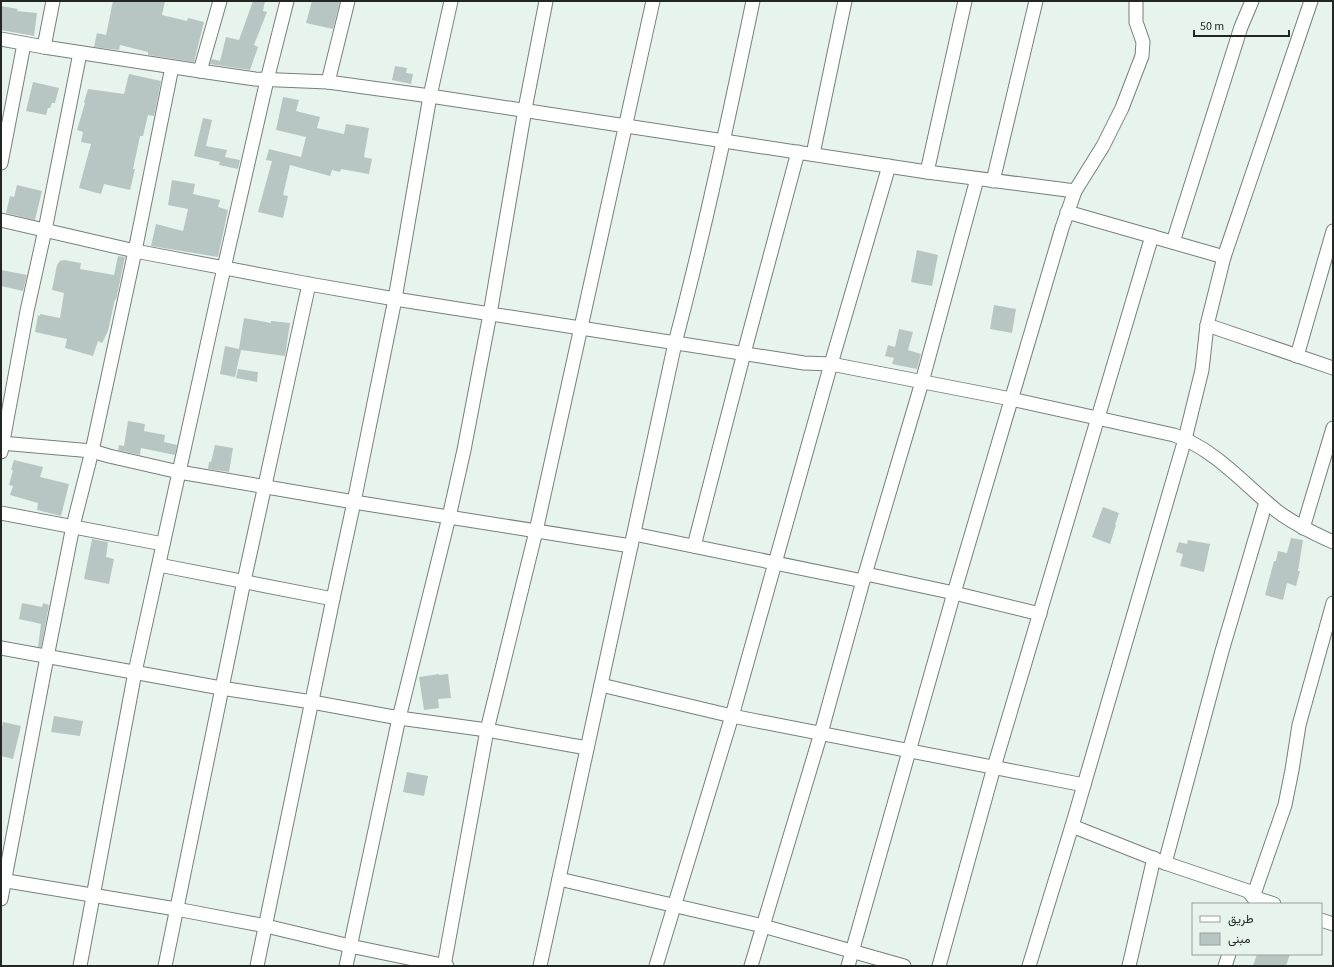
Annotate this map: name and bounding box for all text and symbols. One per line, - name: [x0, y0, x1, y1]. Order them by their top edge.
- scale bar: [1194, 12, 1289, 38]
- text: 50 m: [1200, 18, 1224, 35]
- legend: [1192, 903, 1322, 955]
- text: طريق: [1228, 911, 1254, 928]
- text: مبنى: [1228, 931, 1250, 948]

